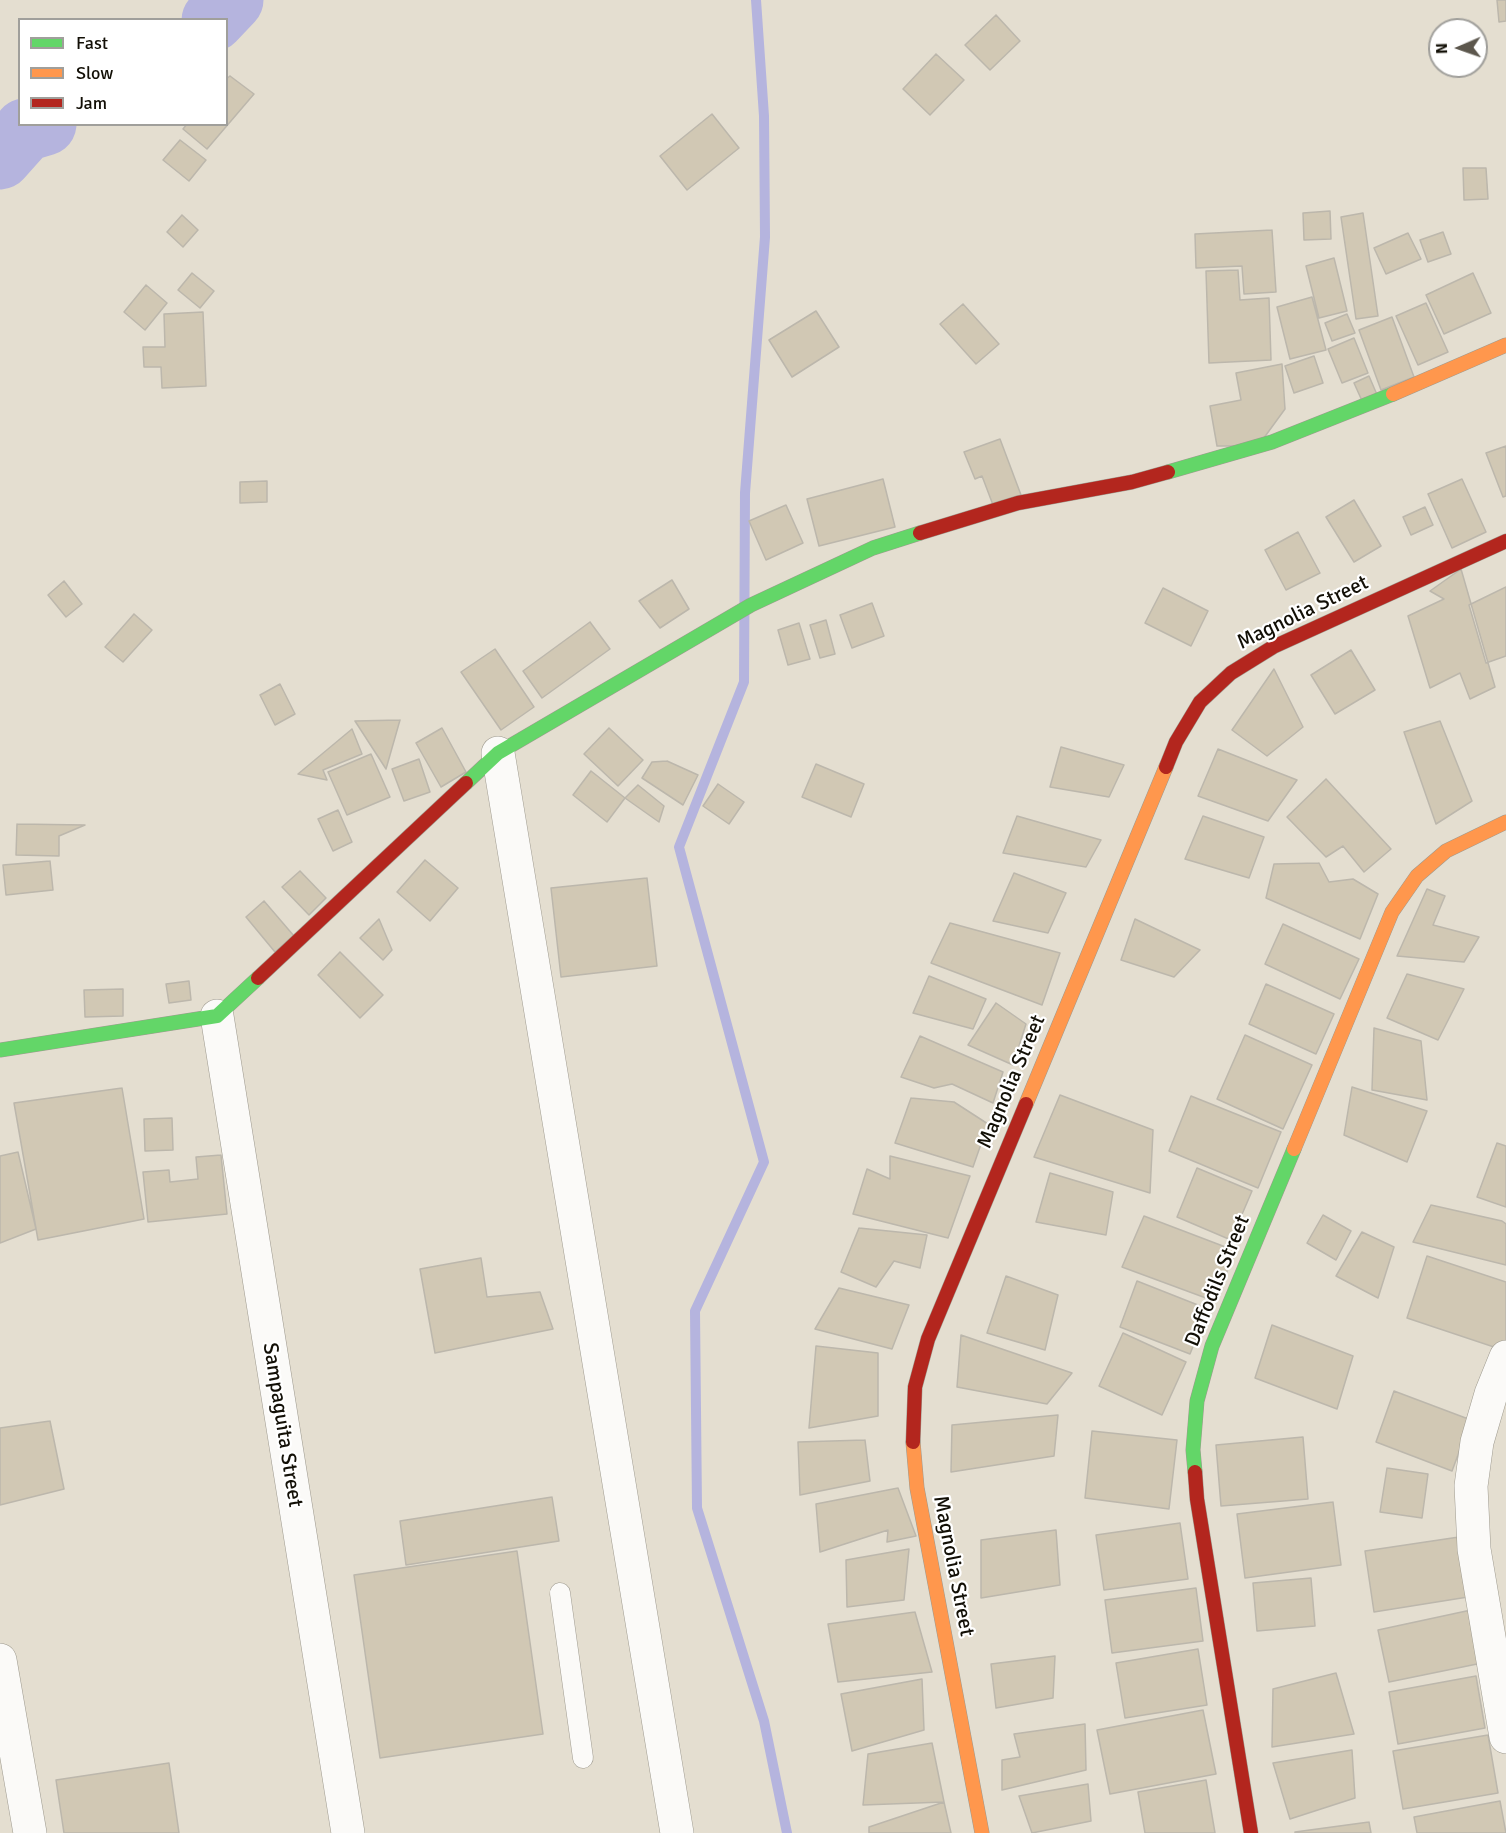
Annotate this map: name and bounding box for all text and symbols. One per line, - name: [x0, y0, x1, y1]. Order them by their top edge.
- legend: [18, 18, 228, 126]
- north arrow: [1428, 18, 1488, 78]
- text: Fast: [76, 32, 108, 54]
- text: N: [1432, 43, 1452, 54]
- text: Slow: [76, 62, 113, 84]
- text: Jam: [76, 92, 107, 114]
- street label: Magnolia Street: [1233, 570, 1373, 656]
- street label: Magnolia Street: [973, 1011, 1051, 1153]
- street label: Daffodils Street: [1180, 1212, 1256, 1350]
- street label: Sampaguita Street: [257, 1341, 307, 1509]
- street label: Magnolia Street: [927, 1494, 979, 1638]

